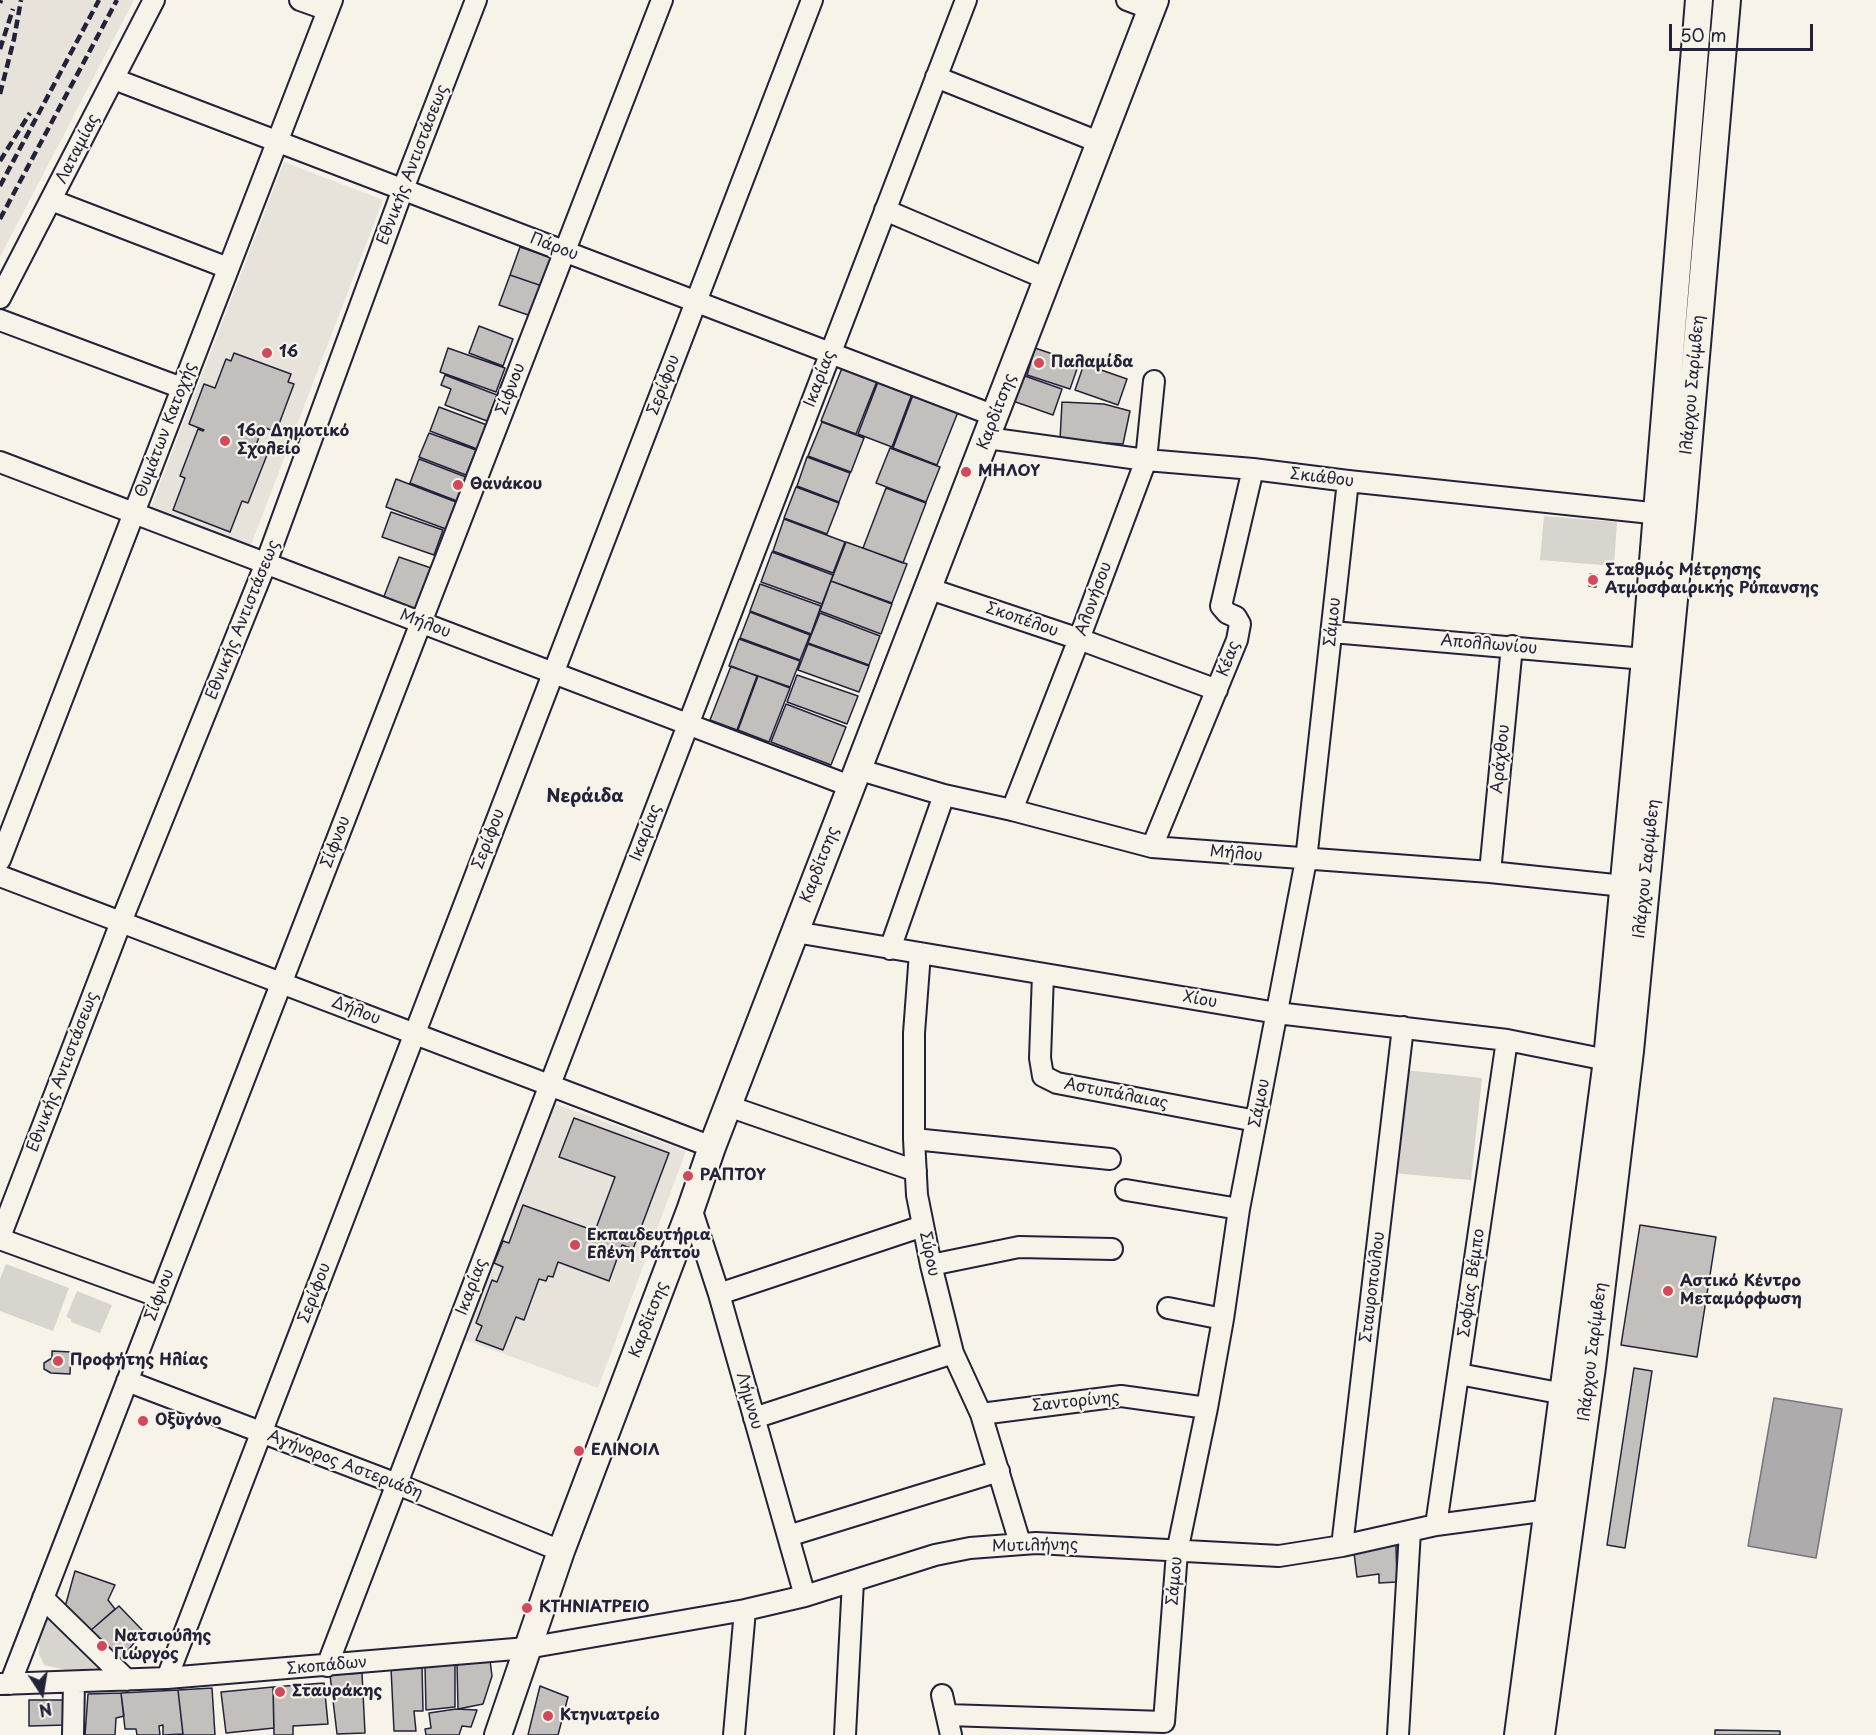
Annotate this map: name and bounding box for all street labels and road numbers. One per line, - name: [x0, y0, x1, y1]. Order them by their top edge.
- street label: Εθνικής Αντιστάσεως: [374, 82, 452, 248]
- street label: Λαταμίας: [52, 111, 104, 187]
- street label: Πάρου: [527, 229, 581, 265]
- street label: Ιλάρχου Σαρίμβεη: [1677, 314, 1709, 456]
- street label: Ικαρίας: [800, 348, 840, 410]
- street label: Σερίφου: [644, 352, 684, 418]
- street label: Θυμάτων Κατοχής: [131, 360, 201, 500]
- street label: Σίφνου: [492, 360, 530, 418]
- street label: Καρδίτσης: [974, 371, 1020, 453]
- street label: Σκιάθου: [1289, 465, 1355, 491]
- street label: Εθνικής Αντιστάσεως: [202, 537, 284, 703]
- street label: Αλονήσου: [1072, 559, 1116, 639]
- street label: Σάμου: [1321, 597, 1345, 647]
- street label: Σκοπέλου: [983, 599, 1061, 641]
- street label: Μήλου: [397, 606, 453, 642]
- street label: Απολλωνίου: [1440, 631, 1538, 659]
- street label: Κέας: [1214, 638, 1244, 680]
- street label: Αράχθου: [1488, 723, 1514, 795]
- street label: Ιλάρχου Σαρίμβεη: [1630, 798, 1664, 940]
- street label: Ικαρίας: [626, 802, 666, 864]
- street label: Σερίφου: [469, 806, 509, 872]
- street label: Σίφνου: [317, 813, 355, 871]
- street label: Καρδίτσης: [797, 824, 843, 906]
- street label: Μήλου: [1209, 842, 1263, 866]
- street label: Χίου: [1181, 988, 1219, 1012]
- street label: Εθνικής Αντιστάσεως: [24, 989, 102, 1155]
- street label: Δήλου: [329, 993, 383, 1029]
- street label: Αστυπάλαιας: [1062, 1075, 1170, 1113]
- street label: Σάμου: [1246, 1077, 1274, 1129]
- street label: Σοφίας Βέμπο: [1455, 1227, 1489, 1339]
- street label: Σύρου: [915, 1230, 943, 1278]
- street label: Σταυροπούλου: [1357, 1230, 1389, 1344]
- street label: Ικαρίας: [452, 1256, 492, 1318]
- street label: Σερίφου: [295, 1260, 335, 1326]
- street label: Σίφνου: [141, 1266, 179, 1324]
- street label: Καρδίτσης: [626, 1279, 672, 1361]
- street label: Ιλάρχου Σαρίμβεη: [1575, 1281, 1611, 1423]
- street label: Λήμνου: [732, 1370, 766, 1432]
- street label: Σαντορίνης: [1031, 1388, 1121, 1416]
- street label: Αγήνορος Αστεριάδη: [265, 1426, 425, 1504]
- street label: Μυτιλήνης: [992, 1536, 1078, 1556]
- street label: Σάμου: [1163, 1556, 1187, 1606]
- street label: Σκοπάδων: [286, 1653, 368, 1679]

